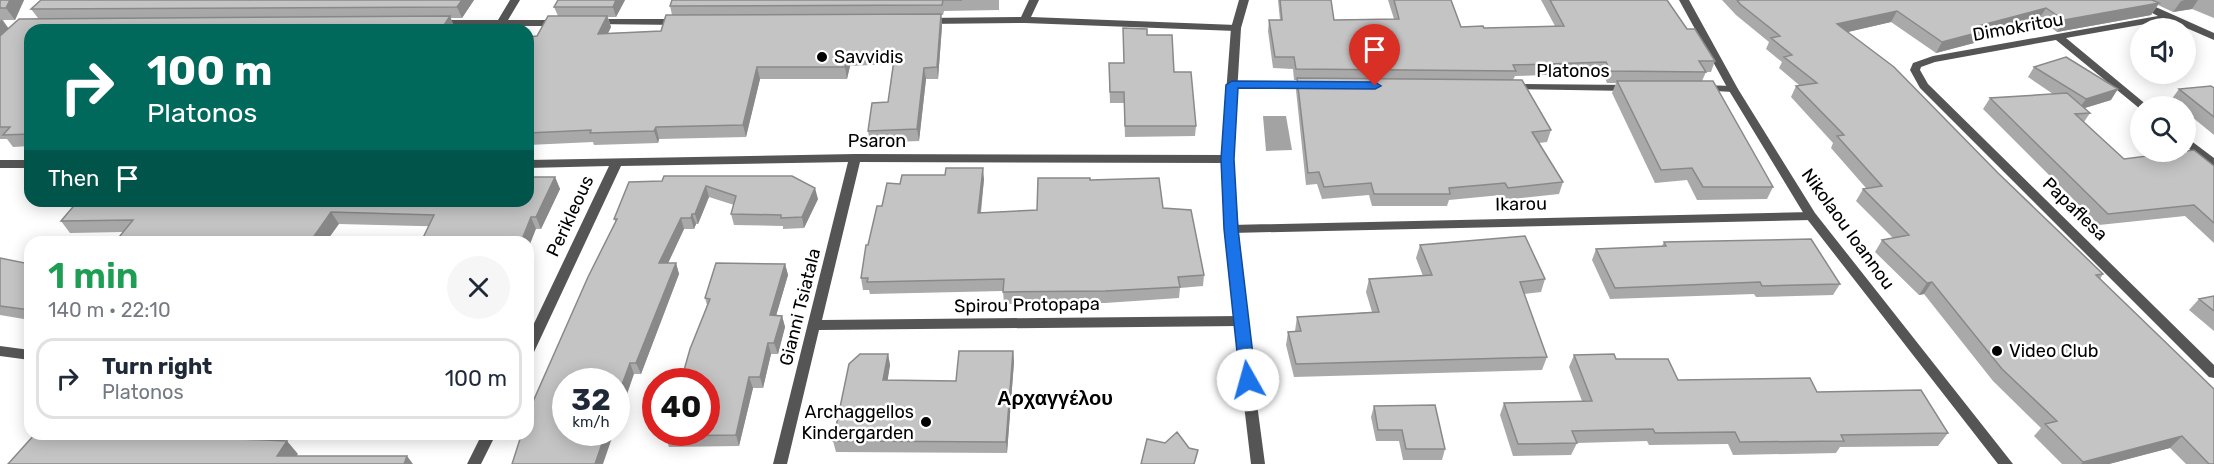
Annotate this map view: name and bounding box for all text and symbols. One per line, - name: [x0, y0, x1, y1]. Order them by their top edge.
- street label: Dimokritou: [1971, 8, 2065, 46]
- map controls: [2130, 18, 2196, 162]
- button: sound: [2130, 18, 2196, 84]
- pin: [1349, 24, 1400, 86]
- icon: arrive: [1358, 33, 1391, 66]
- text: 100 m: [147, 46, 272, 96]
- place label: Savvidis: [834, 46, 904, 68]
- icon: right: [48, 48, 126, 126]
- marker: Savvidis: [815, 50, 829, 64]
- street label: Platonos: [1536, 60, 1610, 82]
- button: search: [2130, 96, 2196, 162]
- text: Platonos: [147, 97, 257, 129]
- street label: Psaron: [848, 130, 906, 152]
- icon: arrive: [111, 162, 144, 195]
- street label: Nikolaou Ioannou: [1797, 164, 1899, 294]
- text: Then: [48, 165, 99, 192]
- street label: Perikleous: [542, 172, 598, 260]
- street label: Papaflesa: [2038, 173, 2112, 245]
- street label: Ikarou: [1495, 193, 1547, 215]
- street label: Gianni Tsiatala: [775, 246, 825, 368]
- text: 1 min: [48, 254, 139, 297]
- button: close: [447, 256, 510, 319]
- street label: Spirou Protopapa: [954, 293, 1100, 317]
- text: 140 m · 22:10: [48, 298, 171, 322]
- place label: Video Club: [2009, 340, 2099, 362]
- marker: Video Club: [1990, 344, 2004, 358]
- position arrow: [1216, 348, 1280, 412]
- text: Turn right: [102, 353, 212, 380]
- icon: right: [51, 362, 84, 395]
- text: 100 m: [445, 365, 507, 392]
- speed limit sign: 40: [642, 368, 720, 446]
- text: Platonos: [102, 380, 184, 404]
- text: 32: [571, 382, 611, 418]
- district label: Αρχαγγέλου: [997, 386, 1113, 410]
- place label: Archaggellos Kindergarden: [801, 401, 914, 444]
- text: km/h: [572, 413, 610, 431]
- marker: Archaggellos Kindergarden: [919, 415, 933, 429]

